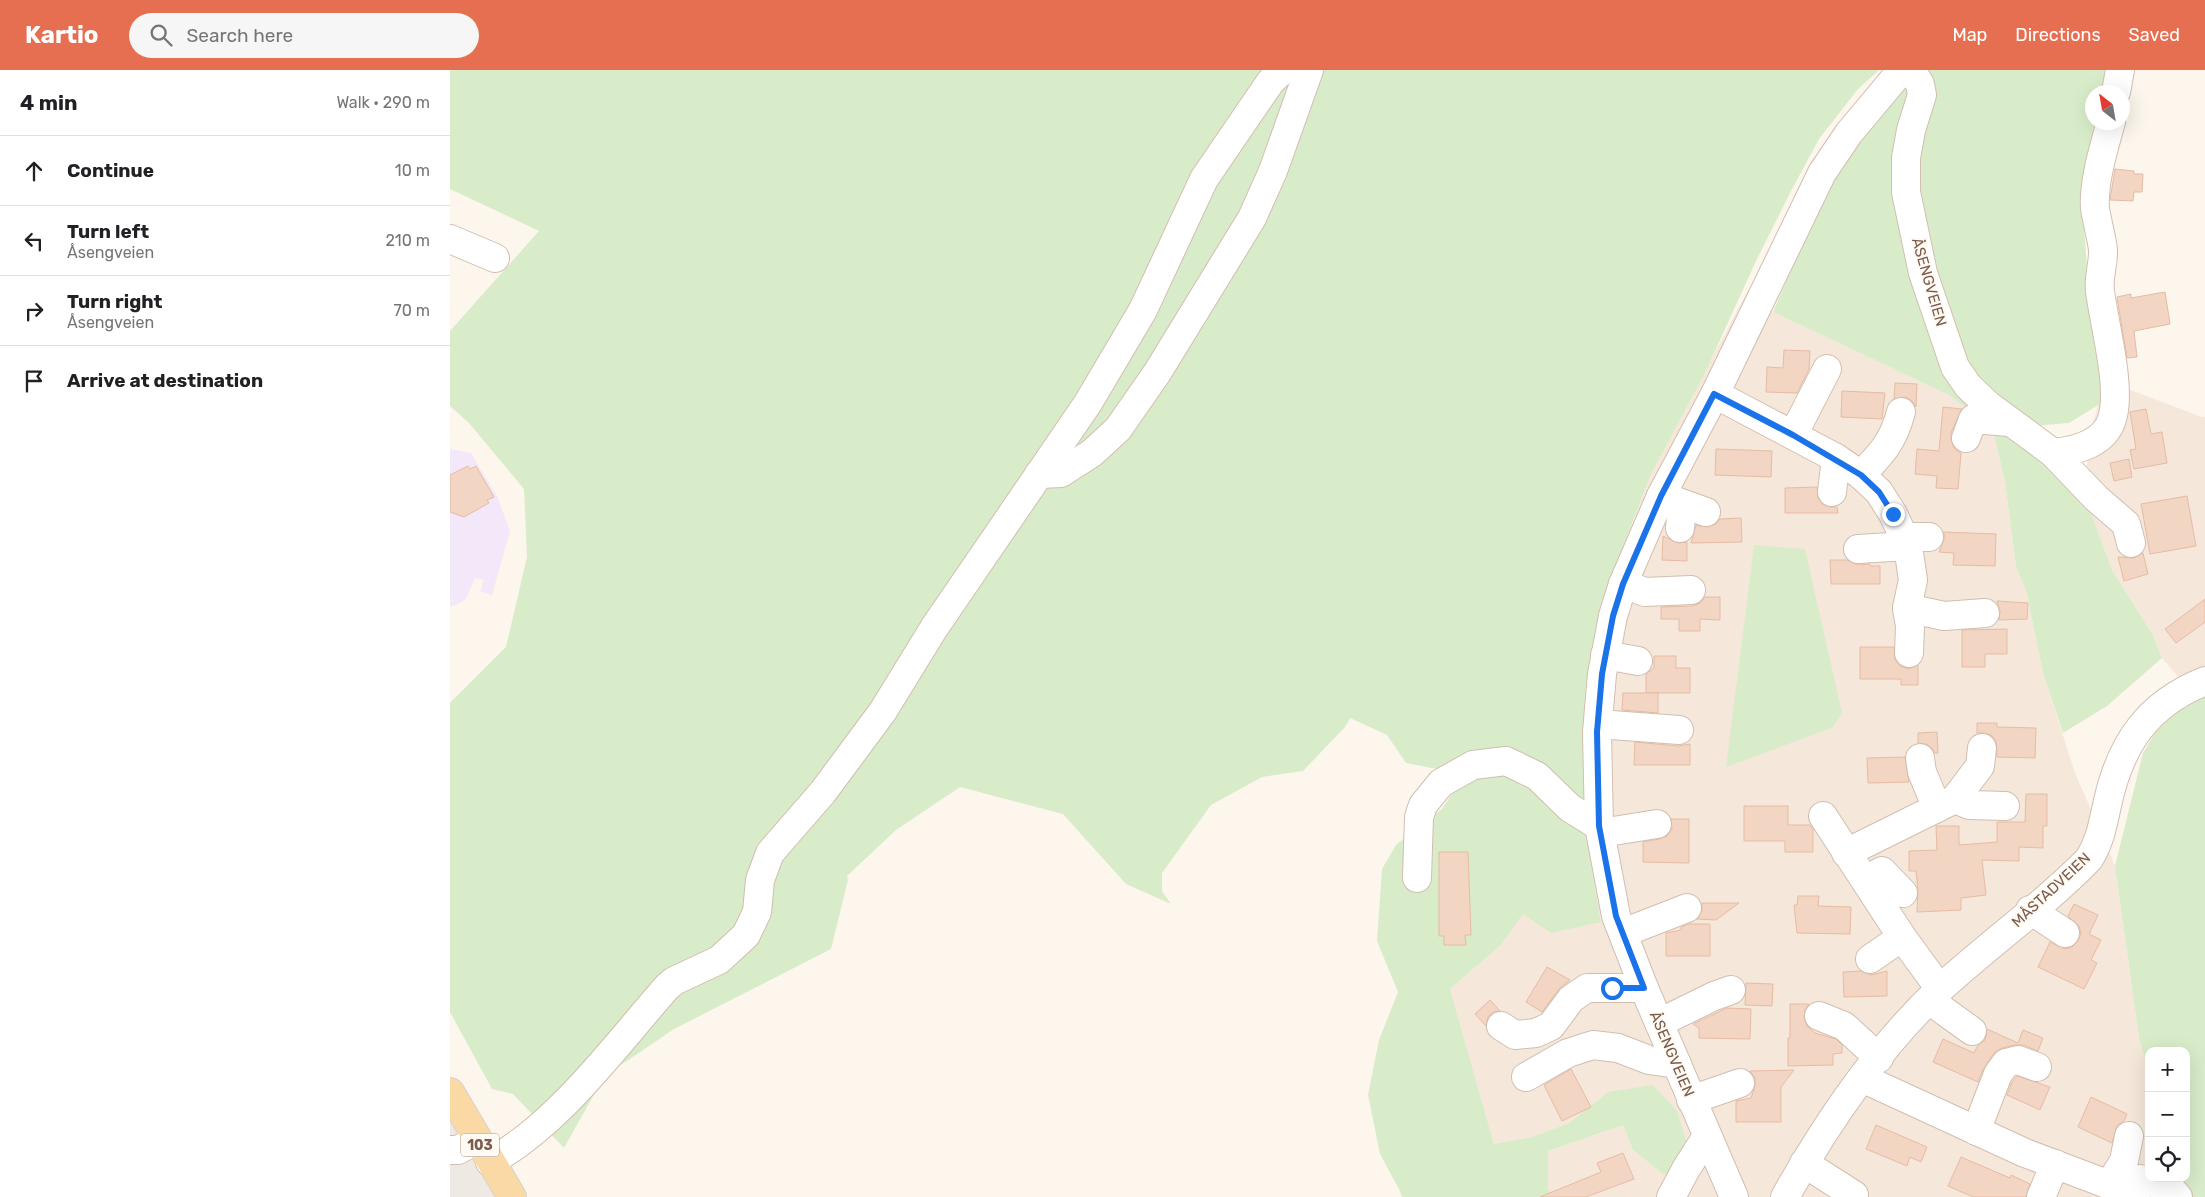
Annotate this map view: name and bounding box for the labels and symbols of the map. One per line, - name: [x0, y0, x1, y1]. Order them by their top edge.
- north arrow: [2085, 85, 2130, 130]
- street label: ÅSENGVEIEN: [1908, 236, 1950, 328]
- route end: [1882, 503, 1905, 526]
- street label: MÅSTADVEIEN: [2008, 849, 2094, 931]
- route start: [1601, 977, 1624, 1000]
- street label: ÅSENGVEIEN: [1646, 1009, 1698, 1099]
- road number: 103: [461, 1134, 499, 1156]

